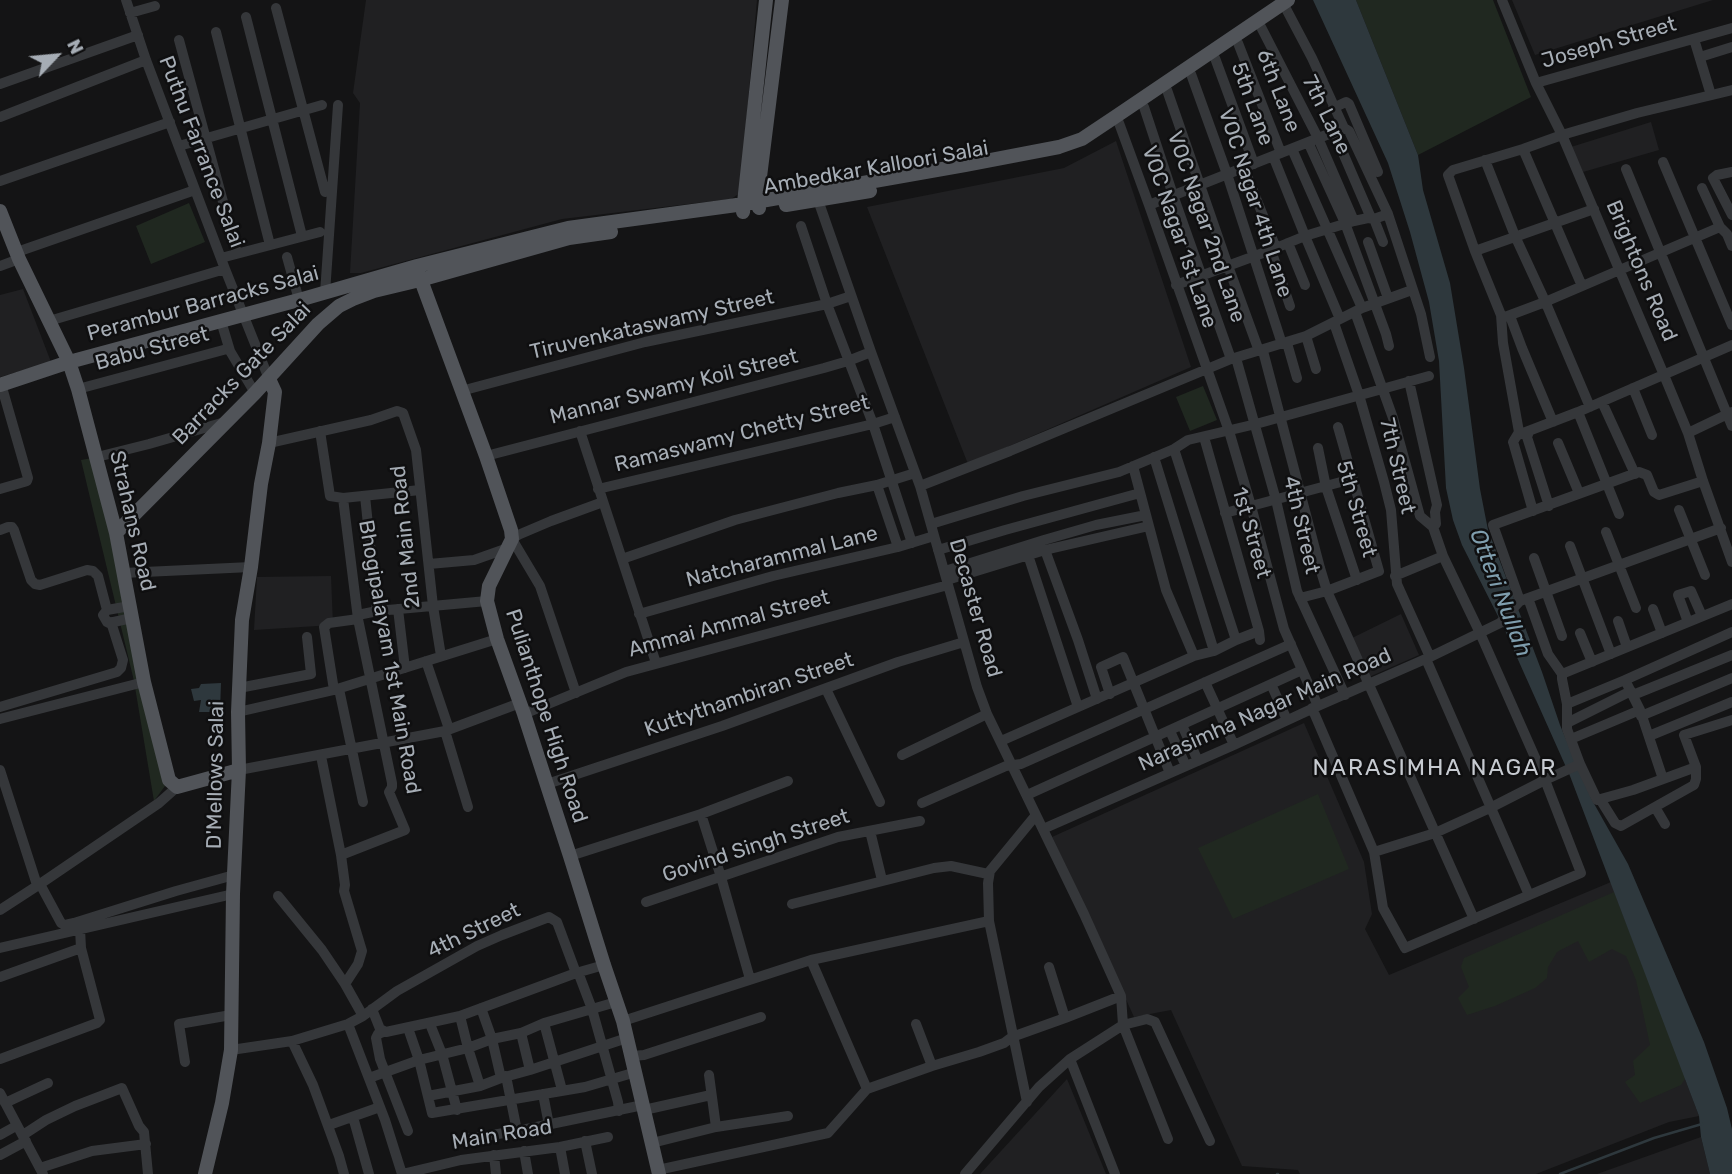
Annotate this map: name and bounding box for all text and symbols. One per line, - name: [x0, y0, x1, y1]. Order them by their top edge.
- street label: Joseph Street: [1539, 12, 1679, 74]
- north arrow: [21, 21, 91, 91]
- text: N: [62, 35, 89, 58]
- street label: 6th Lane: [1251, 46, 1305, 136]
- street label: Puthu Farrance Salai: [153, 53, 249, 251]
- street label: 5th Lane: [1225, 59, 1279, 149]
- street label: 7th Lane: [1296, 71, 1356, 159]
- street label: VOC Nagar 4th Lane: [1213, 105, 1297, 301]
- street label: VOC Nagar 2nd Lane: [1161, 128, 1251, 326]
- street label: Ambedkar Kalloori Salai: [762, 136, 990, 200]
- street label: VOC Nagar 1st Lane: [1136, 143, 1222, 331]
- street label: Brightons Road: [1600, 197, 1682, 345]
- street label: Perambur Barracks Salai: [84, 261, 322, 347]
- street label: Tiruvenkataswamy Street: [527, 285, 777, 365]
- street label: Barracks Gate Salai: [167, 297, 317, 451]
- street label: Babu Street: [92, 322, 212, 376]
- street label: Mannar Swamy Koil Street: [547, 344, 801, 430]
- street label: Ramaswamy Chetty Street: [612, 390, 872, 478]
- street label: 7th Street: [1374, 416, 1420, 516]
- street label: Strahans Road: [104, 448, 160, 594]
- street label: 5th Street: [1330, 458, 1382, 560]
- street label: 2nd Main Road: [386, 464, 426, 610]
- street label: 4th Street: [1277, 473, 1325, 577]
- street label: 1st Street: [1226, 484, 1276, 582]
- street label: Bhogipalayam 1st Main Road: [352, 518, 426, 796]
- street label: Natcharammal Lane: [683, 521, 881, 593]
- water label: Otteri Nullah: [1463, 525, 1537, 661]
- street label: Decaster Road: [943, 536, 1007, 680]
- street label: Ammai Ammal Street: [626, 585, 832, 663]
- street label: Pulianthope High Road: [500, 606, 592, 826]
- street label: Narasimha Nagar Main Road: [1135, 643, 1395, 777]
- street label: Kuttythambiran Street: [641, 647, 857, 743]
- street label: D'Mellows Salai: [202, 701, 230, 849]
- district label: NARASIMHA NAGAR: [1314, 754, 1556, 782]
- street label: Govind Singh Street: [659, 804, 853, 888]
- street label: 4th Street: [424, 898, 524, 964]
- street label: Main Road: [450, 1115, 554, 1155]

